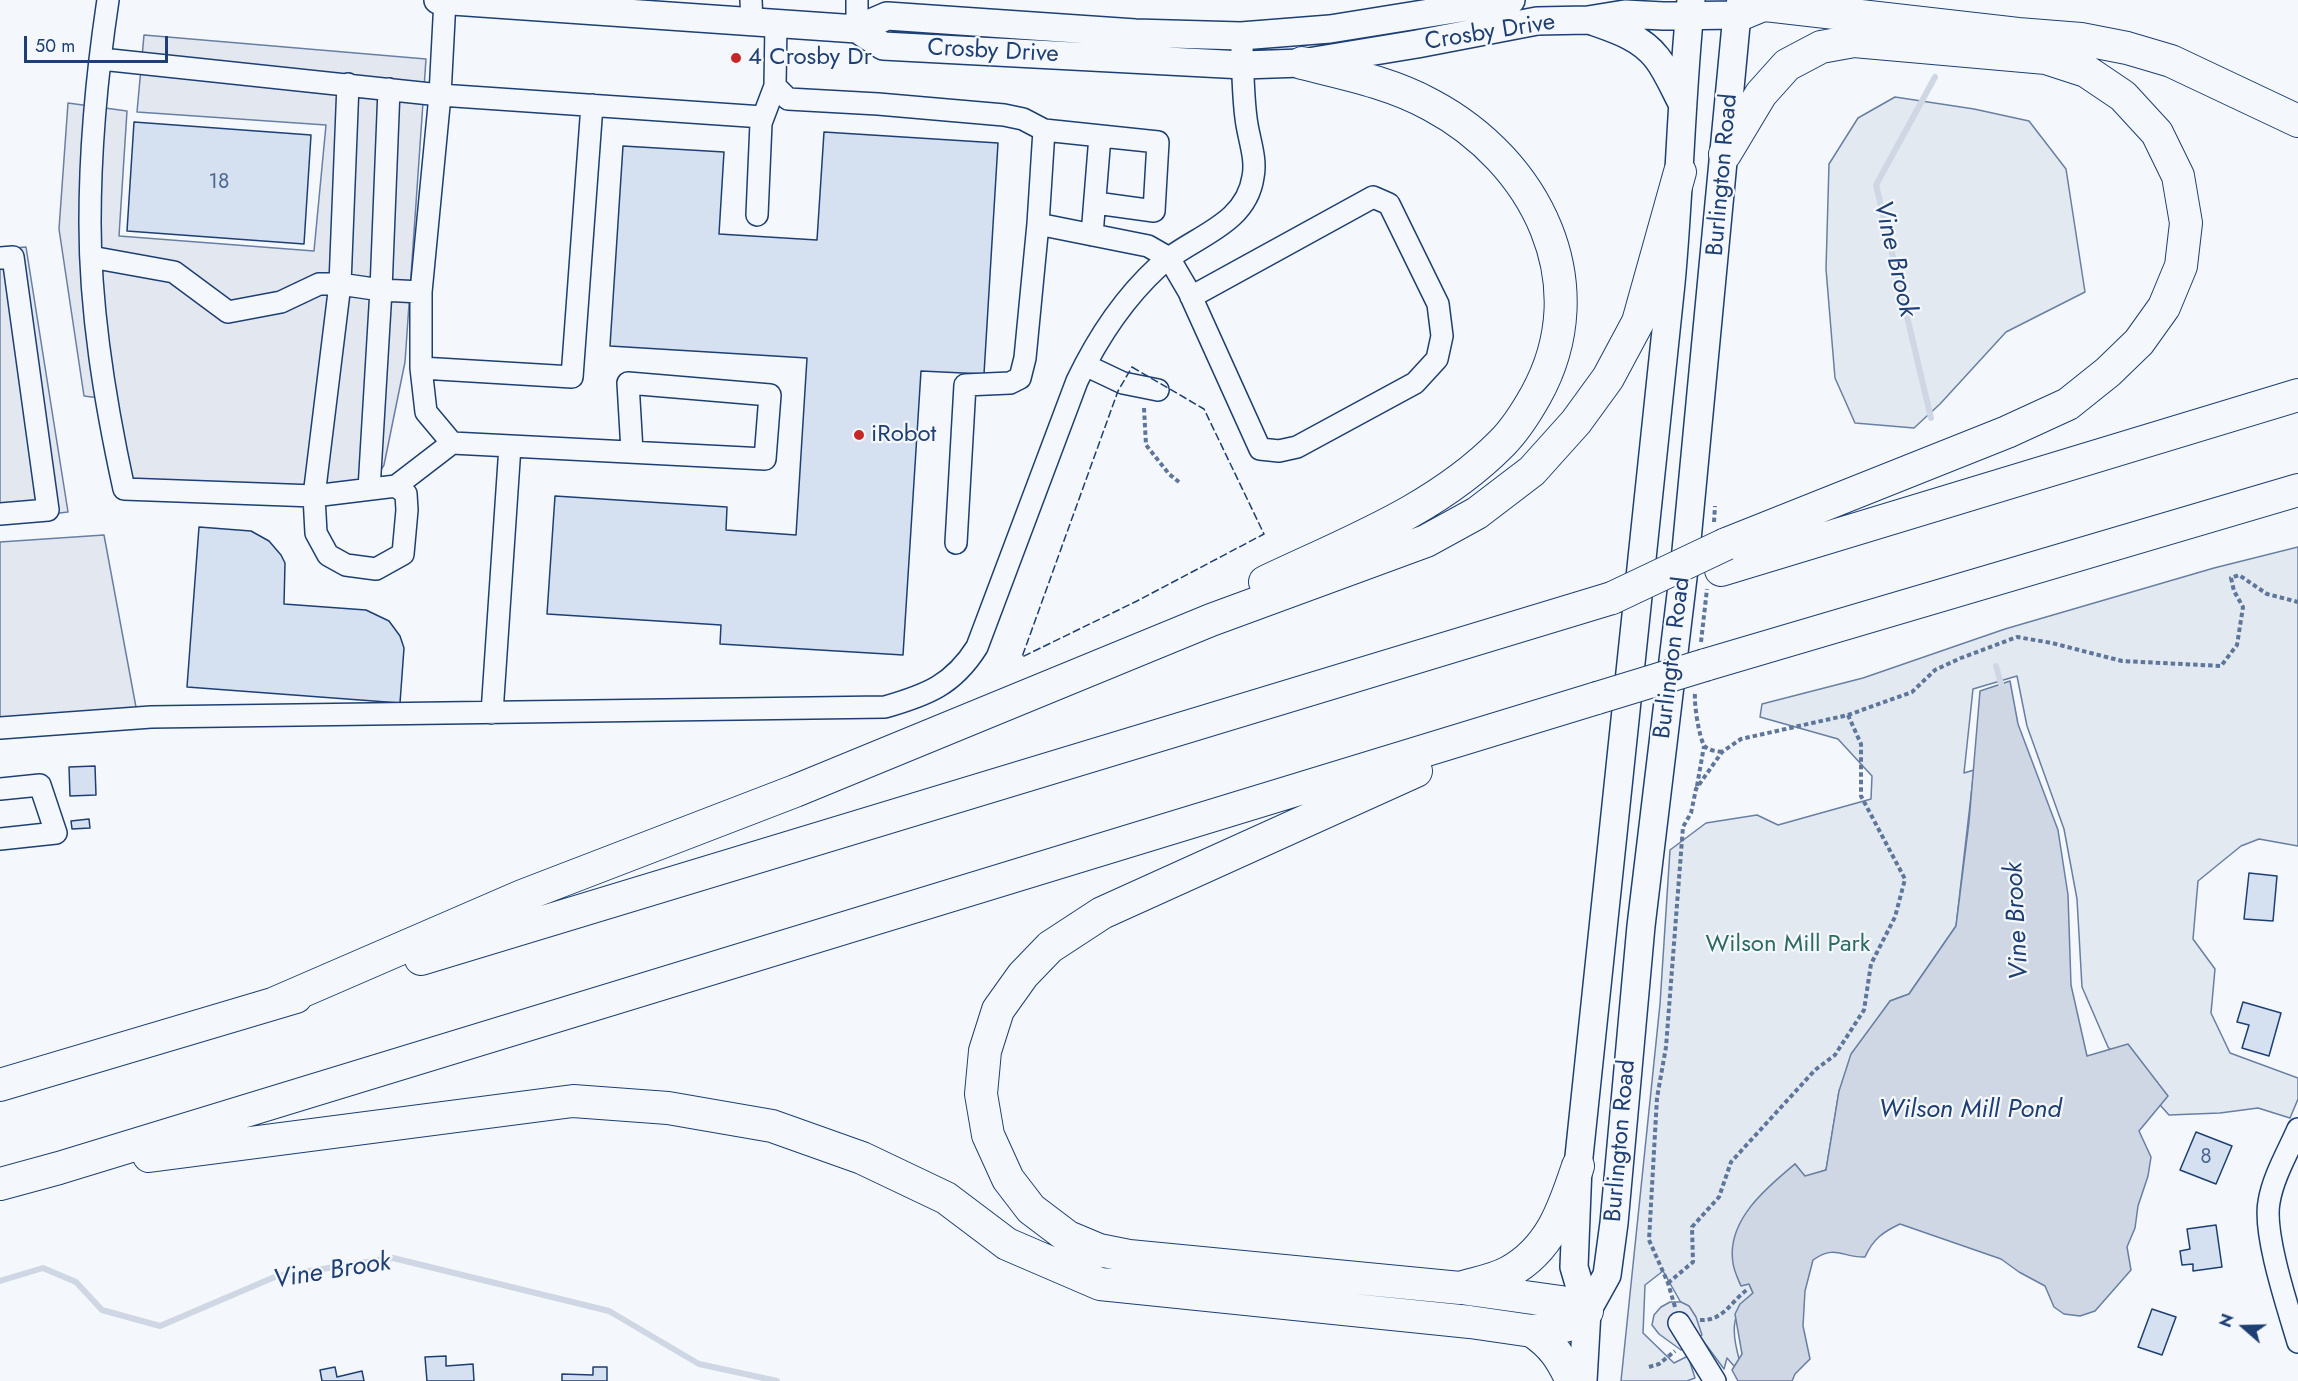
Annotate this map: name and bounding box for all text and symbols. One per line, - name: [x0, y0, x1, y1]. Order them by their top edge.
- street label: Crosby Drive: [1423, 8, 1557, 58]
- scale bar: [27, 24, 171, 62]
- text: 50 m: [35, 33, 75, 59]
- street label: Crosby Drive: [927, 34, 1059, 70]
- place label: 4 Crosby Dr: [748, 44, 872, 72]
- marker: 4 Crosby Dr: [729, 51, 743, 65]
- street label: Burlington Road: [1702, 93, 1744, 257]
- house number: 18: [209, 170, 229, 196]
- water label: Vine Brook: [1865, 198, 1923, 320]
- place label: iRobot: [871, 421, 936, 449]
- marker: iRobot: [852, 428, 866, 442]
- street label: Burlington Road: [1649, 576, 1697, 740]
- water label: Vine Brook: [1999, 861, 2037, 981]
- park label: Wilson Mill Park: [1706, 931, 1870, 959]
- street label: Burlington Road: [1600, 1059, 1642, 1223]
- water label: Wilson Mill Pond: [1878, 1095, 2062, 1127]
- house number: 8: [2200, 1145, 2212, 1171]
- water label: Vine Brook: [271, 1247, 393, 1297]
- north arrow: [2214, 1297, 2274, 1357]
- text: N: [2214, 1311, 2240, 1331]

